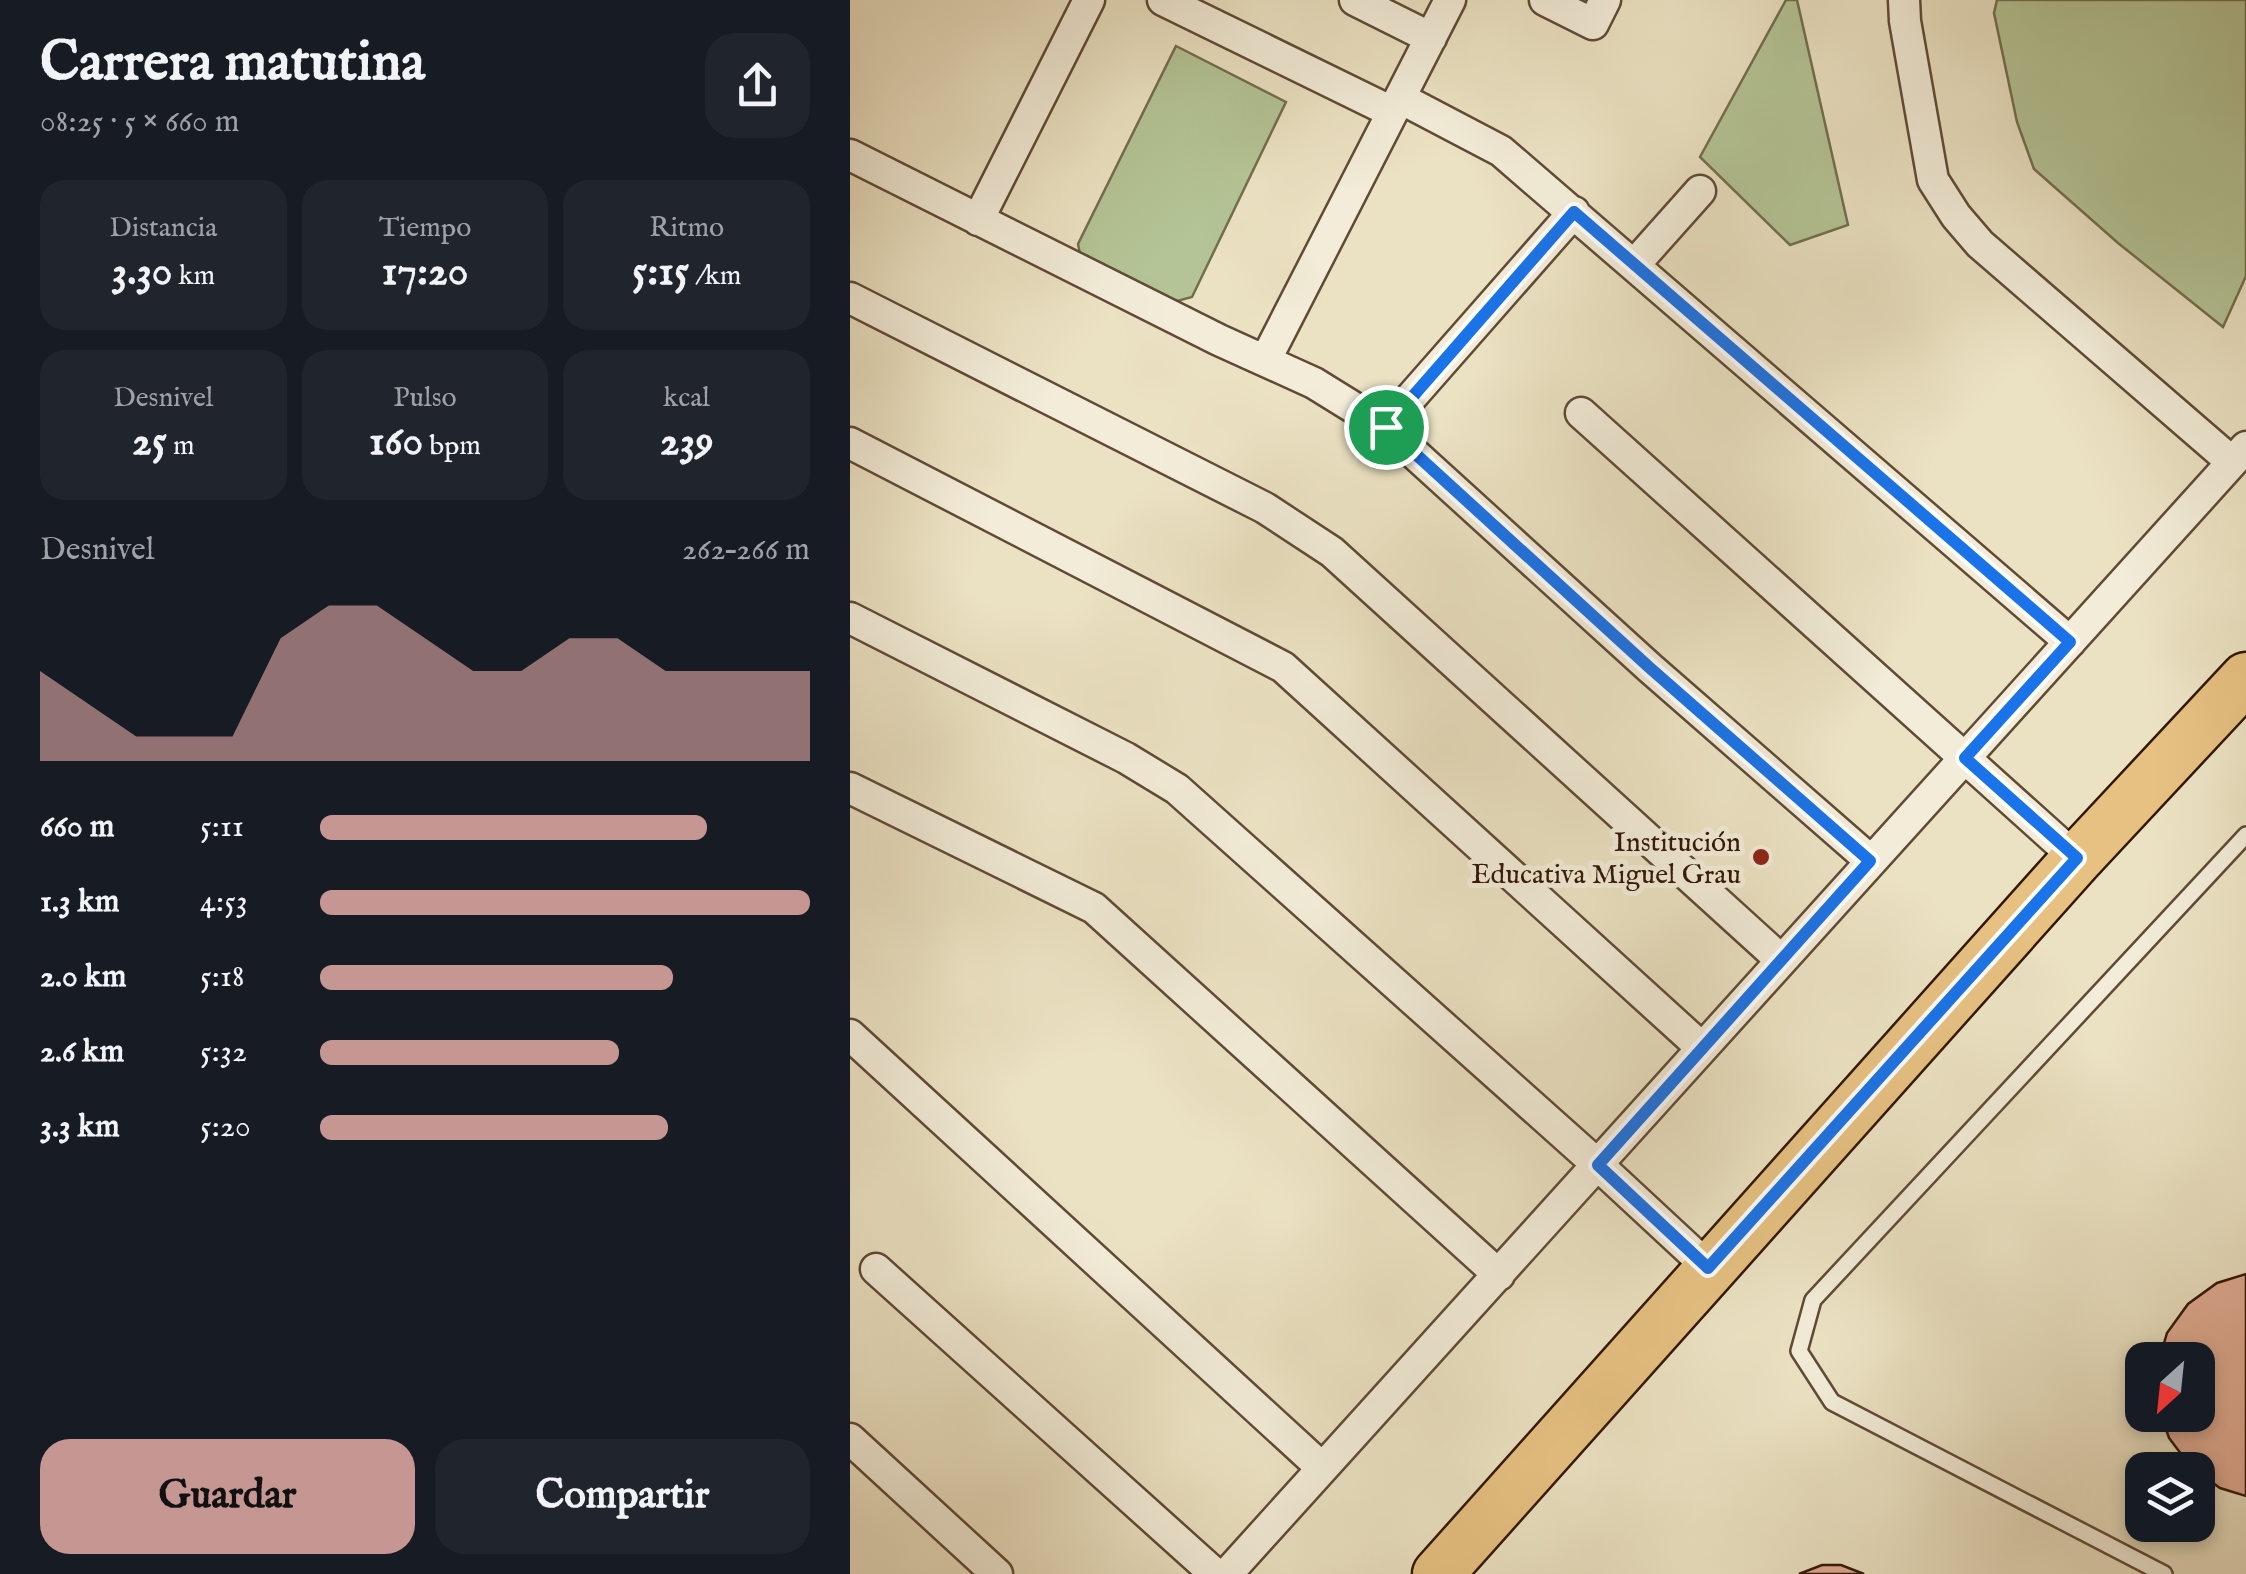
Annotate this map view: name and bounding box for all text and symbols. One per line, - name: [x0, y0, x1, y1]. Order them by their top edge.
- text: Carrera matutina: [40, 29, 425, 99]
- button: share: [705, 33, 810, 138]
- text: 08:25 · 5 × 660 m: [40, 102, 239, 143]
- text: Distancia: [109, 211, 217, 246]
- text: Tiempo: [379, 211, 471, 246]
- text: Ritmo: [649, 211, 724, 246]
- text: 3.30: [111, 246, 172, 299]
- text: 17:20: [382, 246, 468, 299]
- text: 5:15: [632, 246, 689, 299]
- text: km: [172, 259, 215, 294]
- text: /km: [689, 259, 741, 294]
- text: Desnivel: [113, 381, 213, 416]
- text: Pulso: [393, 381, 457, 416]
- text: kcal: [663, 381, 710, 416]
- pin: [1344, 385, 1429, 470]
- icon: arrive: [1359, 400, 1414, 455]
- text: 25: [132, 416, 167, 469]
- text: 160: [369, 416, 423, 469]
- text: 239: [660, 416, 714, 469]
- text: m: [167, 429, 195, 464]
- text: bpm: [423, 429, 481, 464]
- text: Desnivel: [40, 530, 155, 571]
- text: 262–266 m: [682, 530, 810, 571]
- text: 660 m: [40, 807, 114, 848]
- text: 5:11: [200, 807, 244, 848]
- place label: Institución Educativa Miguel Grau: [1471, 826, 1741, 893]
- marker: Institución Educativa Miguel Grau: [1750, 846, 1772, 868]
- text: 1.3 km: [40, 882, 120, 923]
- text: 4:53: [200, 882, 248, 923]
- text: 2.0 km: [40, 957, 126, 998]
- text: 5:18: [200, 957, 245, 998]
- text: 2.6 km: [40, 1032, 124, 1073]
- text: 5:32: [200, 1032, 247, 1073]
- text: 3.3 km: [40, 1107, 120, 1148]
- text: 5:20: [200, 1107, 251, 1148]
- north arrow: [2125, 1342, 2215, 1432]
- map controls: [2125, 1342, 2215, 1542]
- button: Guardar: [40, 1439, 415, 1554]
- button: Compartir: [435, 1439, 810, 1554]
- button: layers: [2125, 1452, 2215, 1542]

